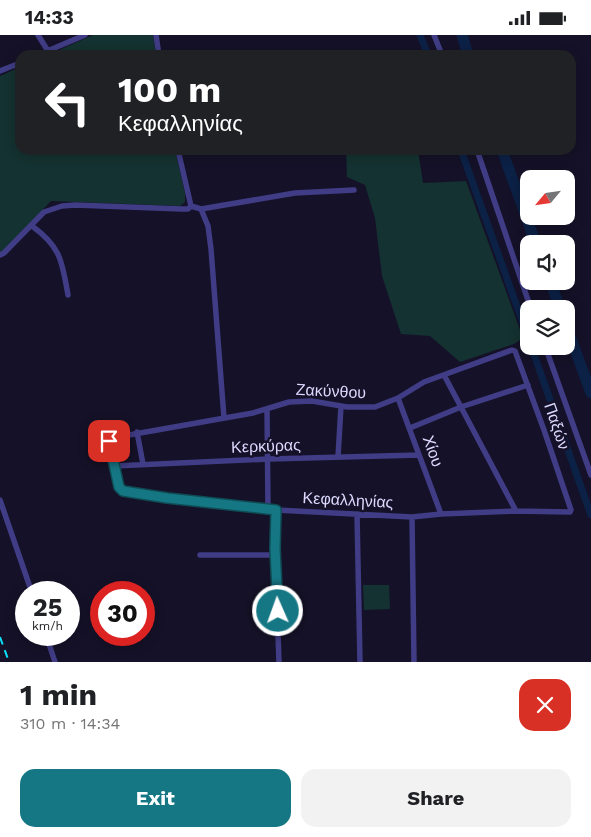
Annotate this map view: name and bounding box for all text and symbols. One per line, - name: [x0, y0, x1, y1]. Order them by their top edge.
- text: 14:33: [25, 6, 74, 29]
- text: 100 m: [118, 69, 221, 111]
- icon: left: [35, 70, 100, 135]
- text: Κεφαλληνίας: [118, 111, 243, 136]
- north arrow: [520, 170, 575, 225]
- map controls: [520, 170, 575, 355]
- button: sound: [520, 235, 575, 290]
- button: layers: [520, 300, 575, 355]
- street label: Ζακύνθου: [295, 380, 367, 402]
- street label: Παξών: [540, 400, 574, 452]
- pin: [88, 420, 130, 462]
- icon: arrive: [95, 427, 123, 455]
- street label: Χίου: [419, 433, 447, 469]
- street label: Κερκύρας: [231, 435, 301, 457]
- street label: Κεφαλληνίας: [302, 488, 394, 512]
- speed limit sign: 30: [90, 581, 155, 646]
- position arrow: [251, 584, 303, 636]
- text: 25: [33, 593, 62, 622]
- text: km/h: [32, 619, 63, 633]
- text: 1 min: [20, 677, 97, 712]
- button: close: [519, 679, 571, 731]
- text: 310 m · 14:34: [20, 714, 120, 733]
- button: Exit: [20, 769, 291, 827]
- button: Share: [301, 769, 571, 827]

